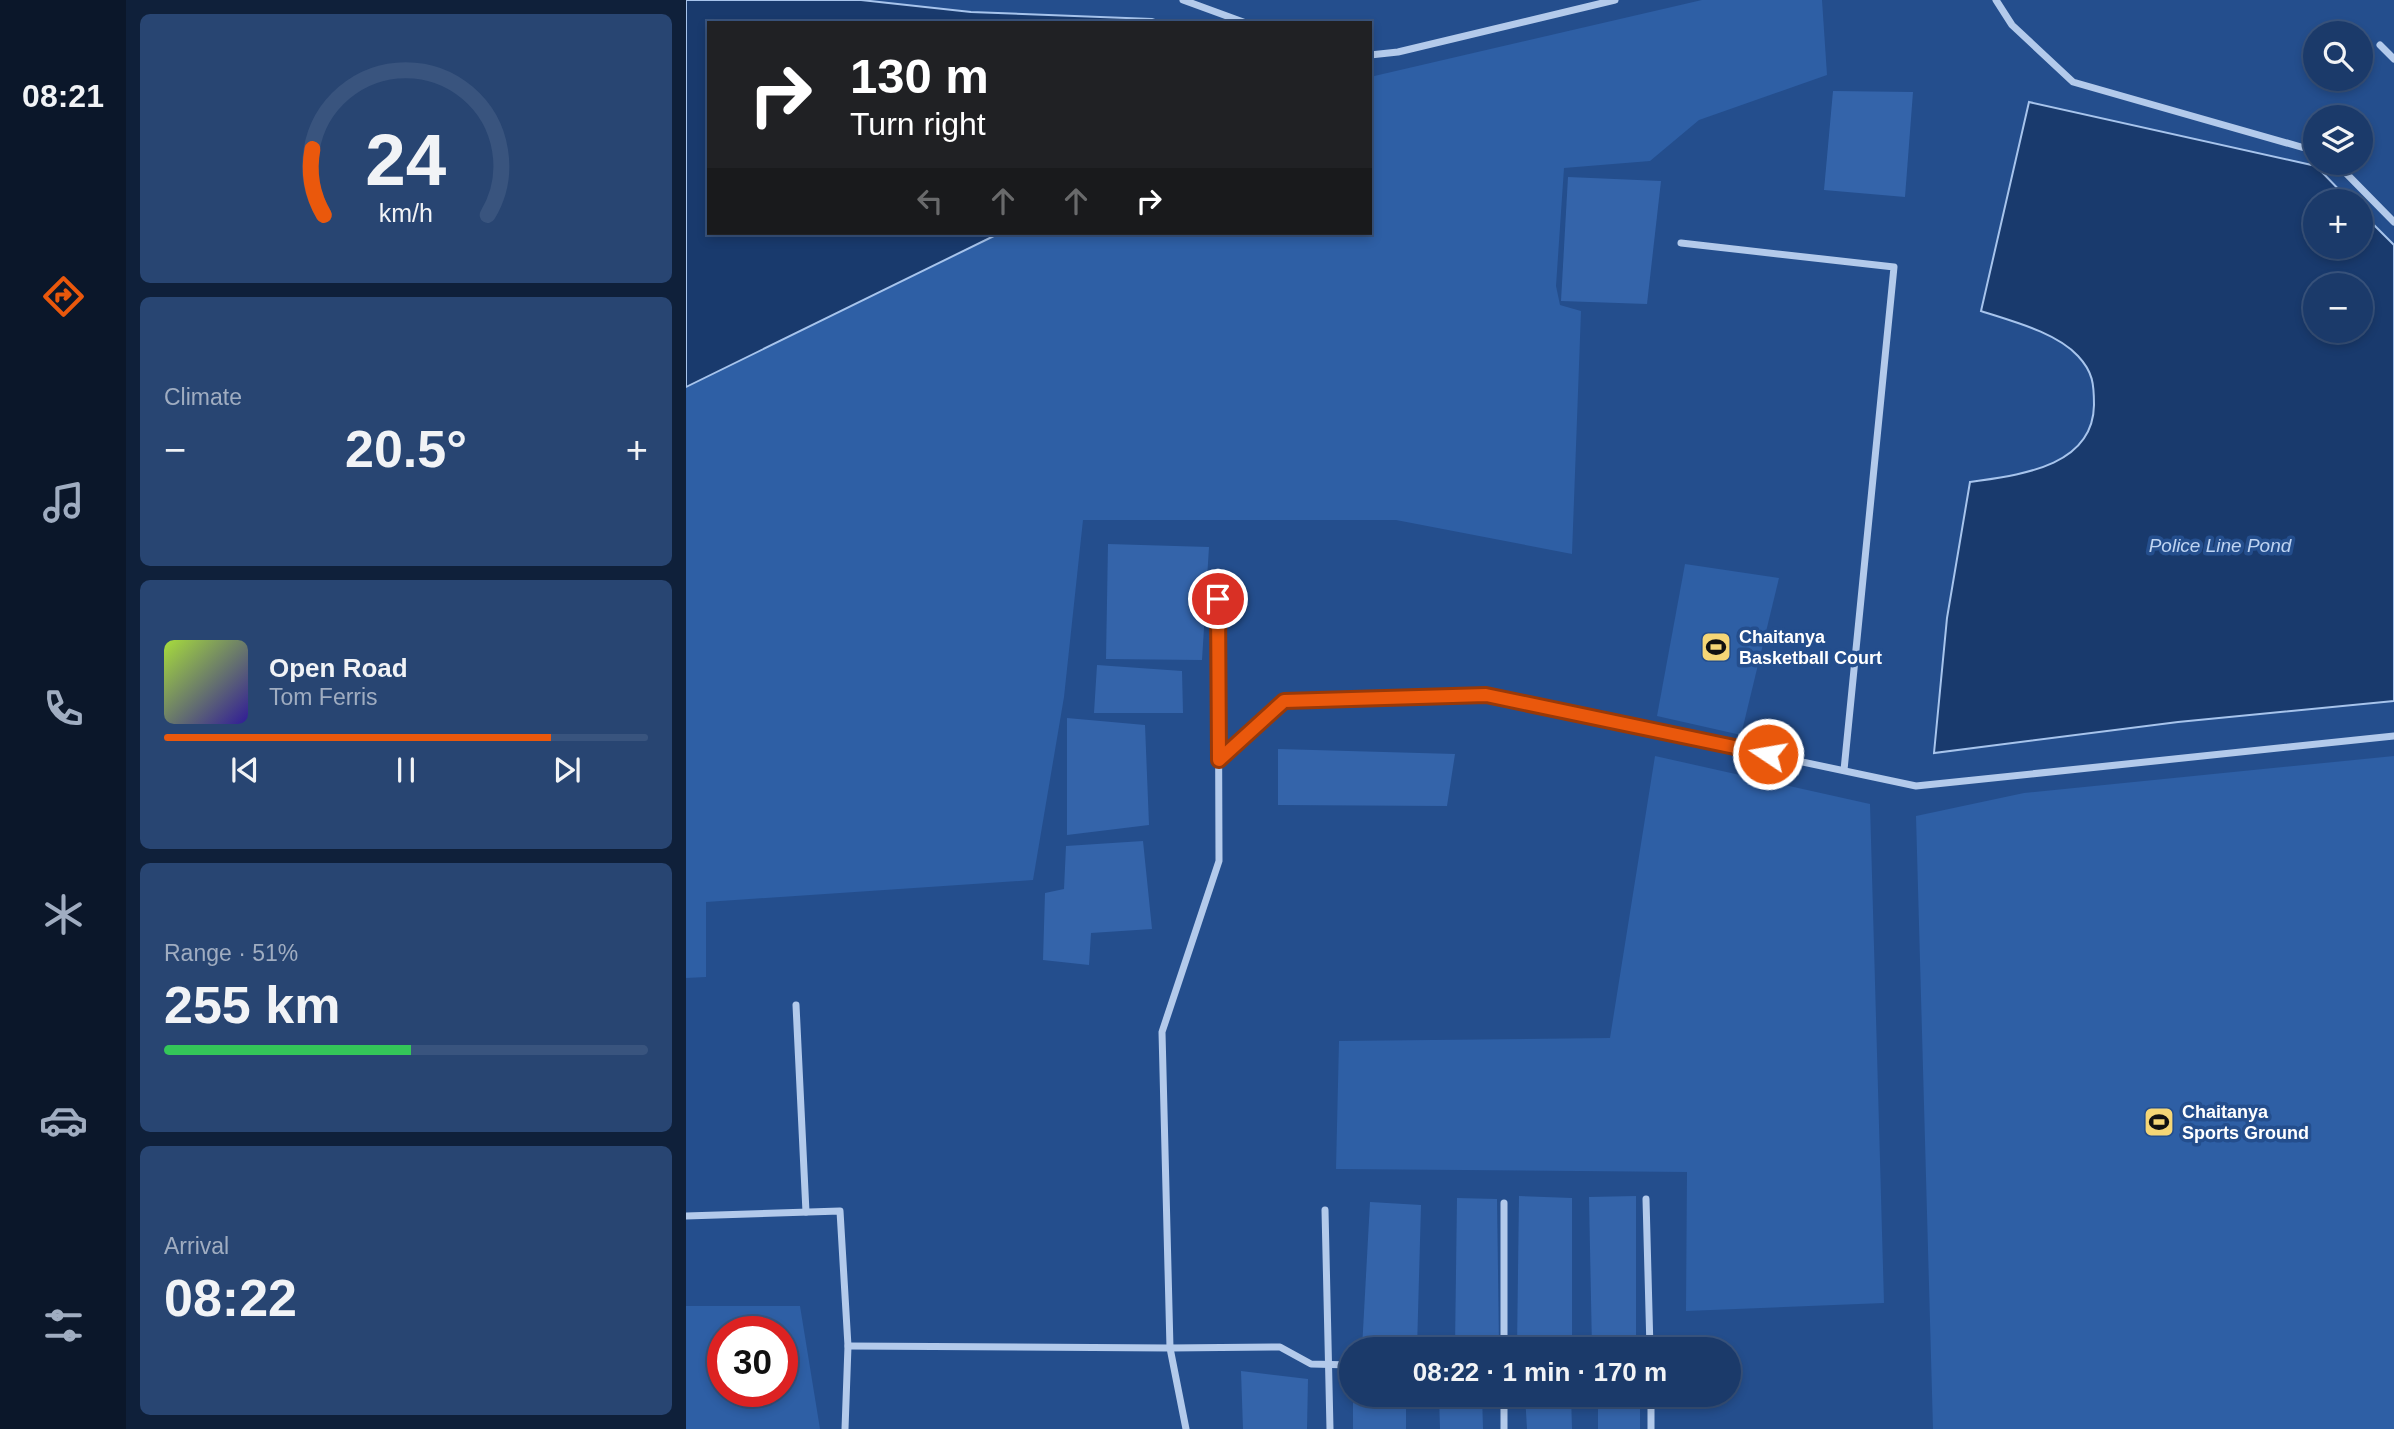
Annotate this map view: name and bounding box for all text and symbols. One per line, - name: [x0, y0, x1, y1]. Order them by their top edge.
- map controls: [2303, 21, 2373, 343]
- button: search: [2303, 21, 2373, 91]
- icon: right: [735, 49, 826, 140]
- text: 130 m: [850, 49, 989, 103]
- text: 08:21: [22, 78, 104, 114]
- button: layers: [2303, 105, 2373, 175]
- text: Turn right: [850, 106, 986, 142]
- text: 24: [366, 119, 447, 200]
- icon: left: [911, 182, 949, 220]
- icon: ahead: [984, 182, 1022, 220]
- icon: ahead: [1057, 182, 1095, 220]
- icon: right: [1130, 182, 1168, 220]
- button: +: [2303, 189, 2373, 259]
- text: km/h: [379, 198, 433, 226]
- icon: directions: [39, 272, 88, 321]
- button: −: [2303, 273, 2373, 343]
- text: Climate: [164, 384, 242, 410]
- text: 20.5°: [345, 420, 467, 478]
- text: −: [164, 429, 186, 471]
- text: +: [626, 429, 648, 471]
- icon: music: [39, 478, 88, 527]
- water label: Police Line Pond: [2149, 535, 2293, 556]
- pin: [1188, 569, 1248, 629]
- icon: arrive: [1199, 580, 1237, 618]
- place label: Chaitanya Basketball Court: [1739, 627, 1882, 668]
- sports icon: Chaitanya Basketball Court: [1699, 630, 1733, 664]
- text: Open Road: [269, 653, 408, 683]
- icon: phone: [39, 684, 88, 733]
- text: Tom Ferris: [269, 684, 378, 710]
- position arrow: [1731, 717, 1805, 791]
- icon: previous: [226, 751, 264, 789]
- icon: pause: [387, 751, 425, 789]
- icon: next: [548, 751, 586, 789]
- icon: climate: [39, 890, 88, 939]
- text: Range · 51%: [164, 940, 298, 966]
- text: 255 km: [164, 976, 340, 1034]
- icon: car: [39, 1096, 88, 1145]
- place label: Chaitanya Sports Ground: [2182, 1102, 2309, 1143]
- sports icon: Chaitanya Sports Ground: [2142, 1105, 2176, 1139]
- text: Arrival: [164, 1233, 229, 1259]
- text: 08:22: [164, 1269, 297, 1327]
- icon: filters: [39, 1301, 88, 1350]
- speed limit sign: 30: [707, 1316, 798, 1407]
- text: 08:22 · 1 min · 170 m: [1413, 1357, 1667, 1387]

